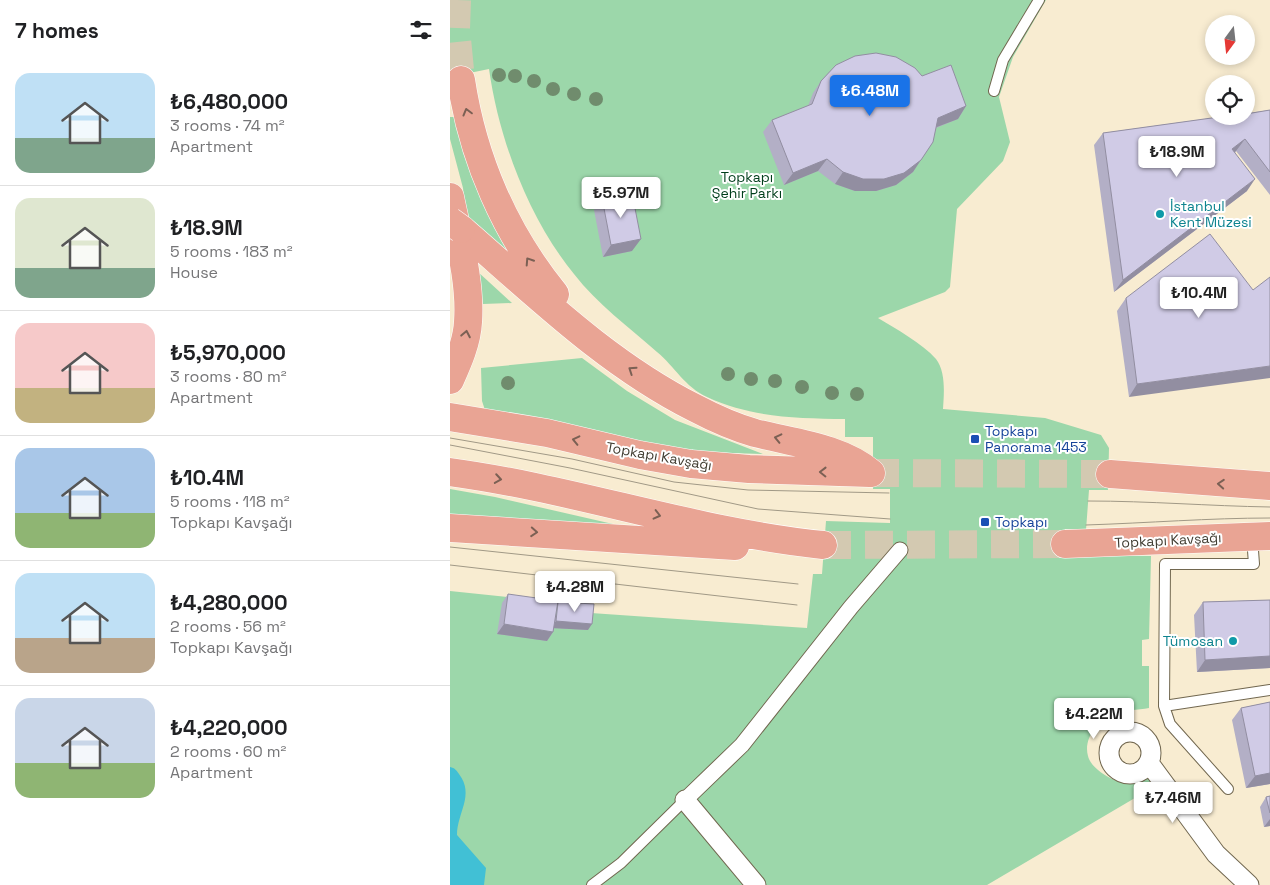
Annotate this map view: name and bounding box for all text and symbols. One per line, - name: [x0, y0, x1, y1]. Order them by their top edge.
- north arrow: [1205, 15, 1255, 65]
- map controls: [1205, 15, 1255, 125]
- icon: filters: [407, 16, 435, 44]
- text: 7 homes: [15, 17, 99, 44]
- pin: ₺6.48M: [829, 74, 911, 117]
- button: locate: [1205, 75, 1255, 125]
- text: ₺6.48M: [841, 80, 899, 101]
- text: ₺6,480,000: [170, 88, 288, 115]
- icon: home: [55, 93, 115, 153]
- one-way arrow: [462, 107, 473, 116]
- text: 3 rooms · 74 m²: [170, 115, 285, 136]
- text: Apartment: [170, 136, 253, 157]
- pin: ₺18.9M: [1136, 136, 1218, 178]
- text: ₺18.9M: [1149, 141, 1205, 162]
- park label: Topkapı Şehir Parkı: [712, 168, 782, 202]
- pin: ₺5.97M: [580, 176, 662, 219]
- text: ₺5.97M: [593, 182, 649, 203]
- place label: İstanbul Kent Müzesi: [1170, 197, 1252, 231]
- marker: İstanbul Kent Müzesi: [1154, 208, 1166, 220]
- text: ₺18.9M: [170, 214, 243, 241]
- icon: home: [55, 218, 115, 278]
- text: 5 rooms · 183 m²: [170, 241, 293, 262]
- one-way arrow: [526, 257, 535, 267]
- text: House: [170, 262, 218, 283]
- pin: ₺10.4M: [1158, 276, 1240, 319]
- text: ₺10.4M: [1171, 282, 1227, 303]
- one-way arrow: [460, 330, 471, 338]
- text: ₺5,970,000: [170, 339, 286, 366]
- icon: home: [55, 343, 115, 403]
- text: 3 rooms · 80 m²: [170, 366, 287, 387]
- one-way arrow: [628, 367, 638, 376]
- text: Apartment: [170, 387, 253, 408]
- place label: Topkapı Panorama 1453: [985, 422, 1087, 456]
- one-way arrow: [774, 433, 783, 444]
- marker: Topkapı Panorama 1453: [969, 433, 981, 445]
- one-way arrow: [571, 435, 580, 446]
- street label: Topkapı Kavşağı: [605, 438, 713, 474]
- text: ₺10.4M: [170, 464, 244, 491]
- one-way arrow: [818, 467, 826, 477]
- icon: home: [55, 468, 115, 528]
- one-way arrow: [494, 474, 503, 484]
- one-way arrow: [1217, 478, 1225, 489]
- text: 5 rooms · 118 m²: [170, 491, 290, 512]
- one-way arrow: [652, 509, 661, 520]
- text: Topkapı Kavşağı: [170, 512, 292, 533]
- place label: Topkapı: [995, 513, 1047, 531]
- marker: Topkapı: [979, 516, 991, 528]
- one-way arrow: [530, 526, 538, 537]
- street label: Topkapı Kavşağı: [1114, 528, 1222, 552]
- pin: ₺4.28M: [534, 570, 616, 613]
- text: ₺4.28M: [546, 576, 604, 597]
- text: ₺4,280,000: [170, 589, 288, 616]
- icon: home: [55, 593, 115, 653]
- text: 2 rooms · 56 m²: [170, 616, 286, 637]
- place label: Tümosan: [1163, 632, 1223, 650]
- marker: Tümosan: [1227, 635, 1239, 647]
- text: Topkapı Kavşağı: [170, 637, 292, 658]
- pin: ₺4.22M: [1053, 698, 1135, 740]
- text: ₺4.22M: [1065, 703, 1123, 724]
- text: ₺4,220,000: [170, 714, 288, 741]
- icon: home: [55, 718, 115, 778]
- text: 2 rooms · 60 m²: [170, 741, 286, 762]
- text: Apartment: [170, 762, 253, 783]
- pin: ₺7.46M: [1132, 782, 1214, 824]
- text: ₺7.46M: [1145, 787, 1201, 808]

